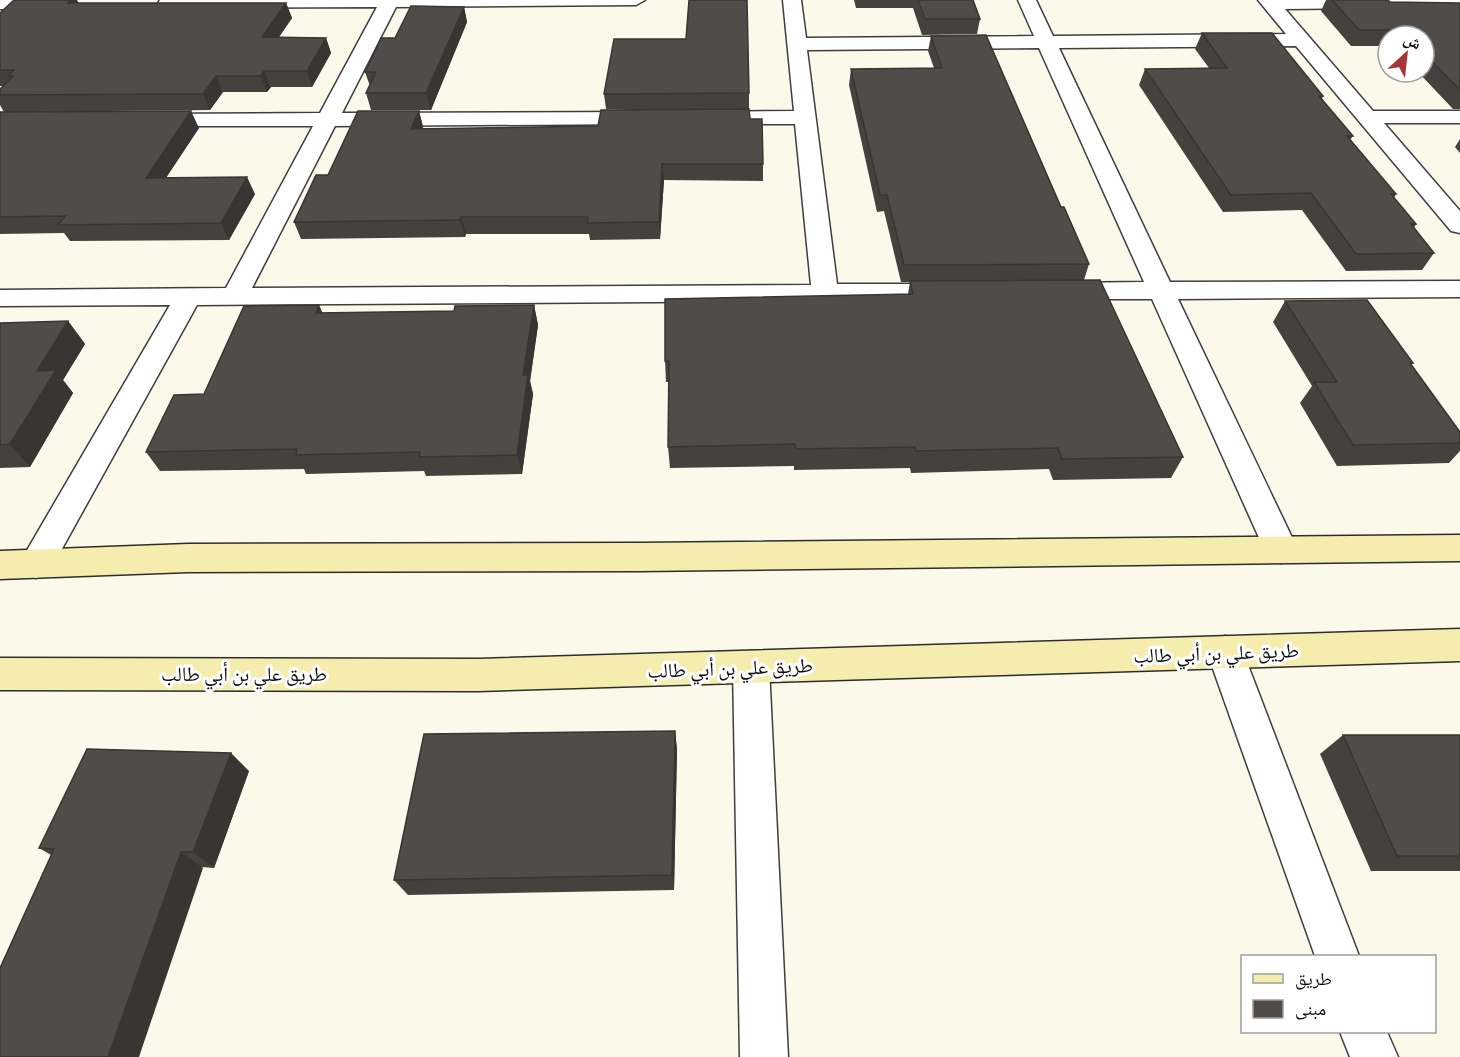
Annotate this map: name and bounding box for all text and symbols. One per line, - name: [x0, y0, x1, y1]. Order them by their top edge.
- north arrow: [1376, 24, 1436, 84]
- text: ش: [1401, 29, 1424, 53]
- street label: طريق علي بن أبي طالب: [1133, 638, 1299, 672]
- street label: طريق علي بن أبي طالب: [647, 653, 813, 687]
- street label: طريق علي بن أبي طالب: [161, 662, 327, 690]
- legend: [1241, 955, 1436, 1033]
- text: طريق: [1295, 968, 1332, 990]
- text: مبنى: [1295, 998, 1326, 1020]

